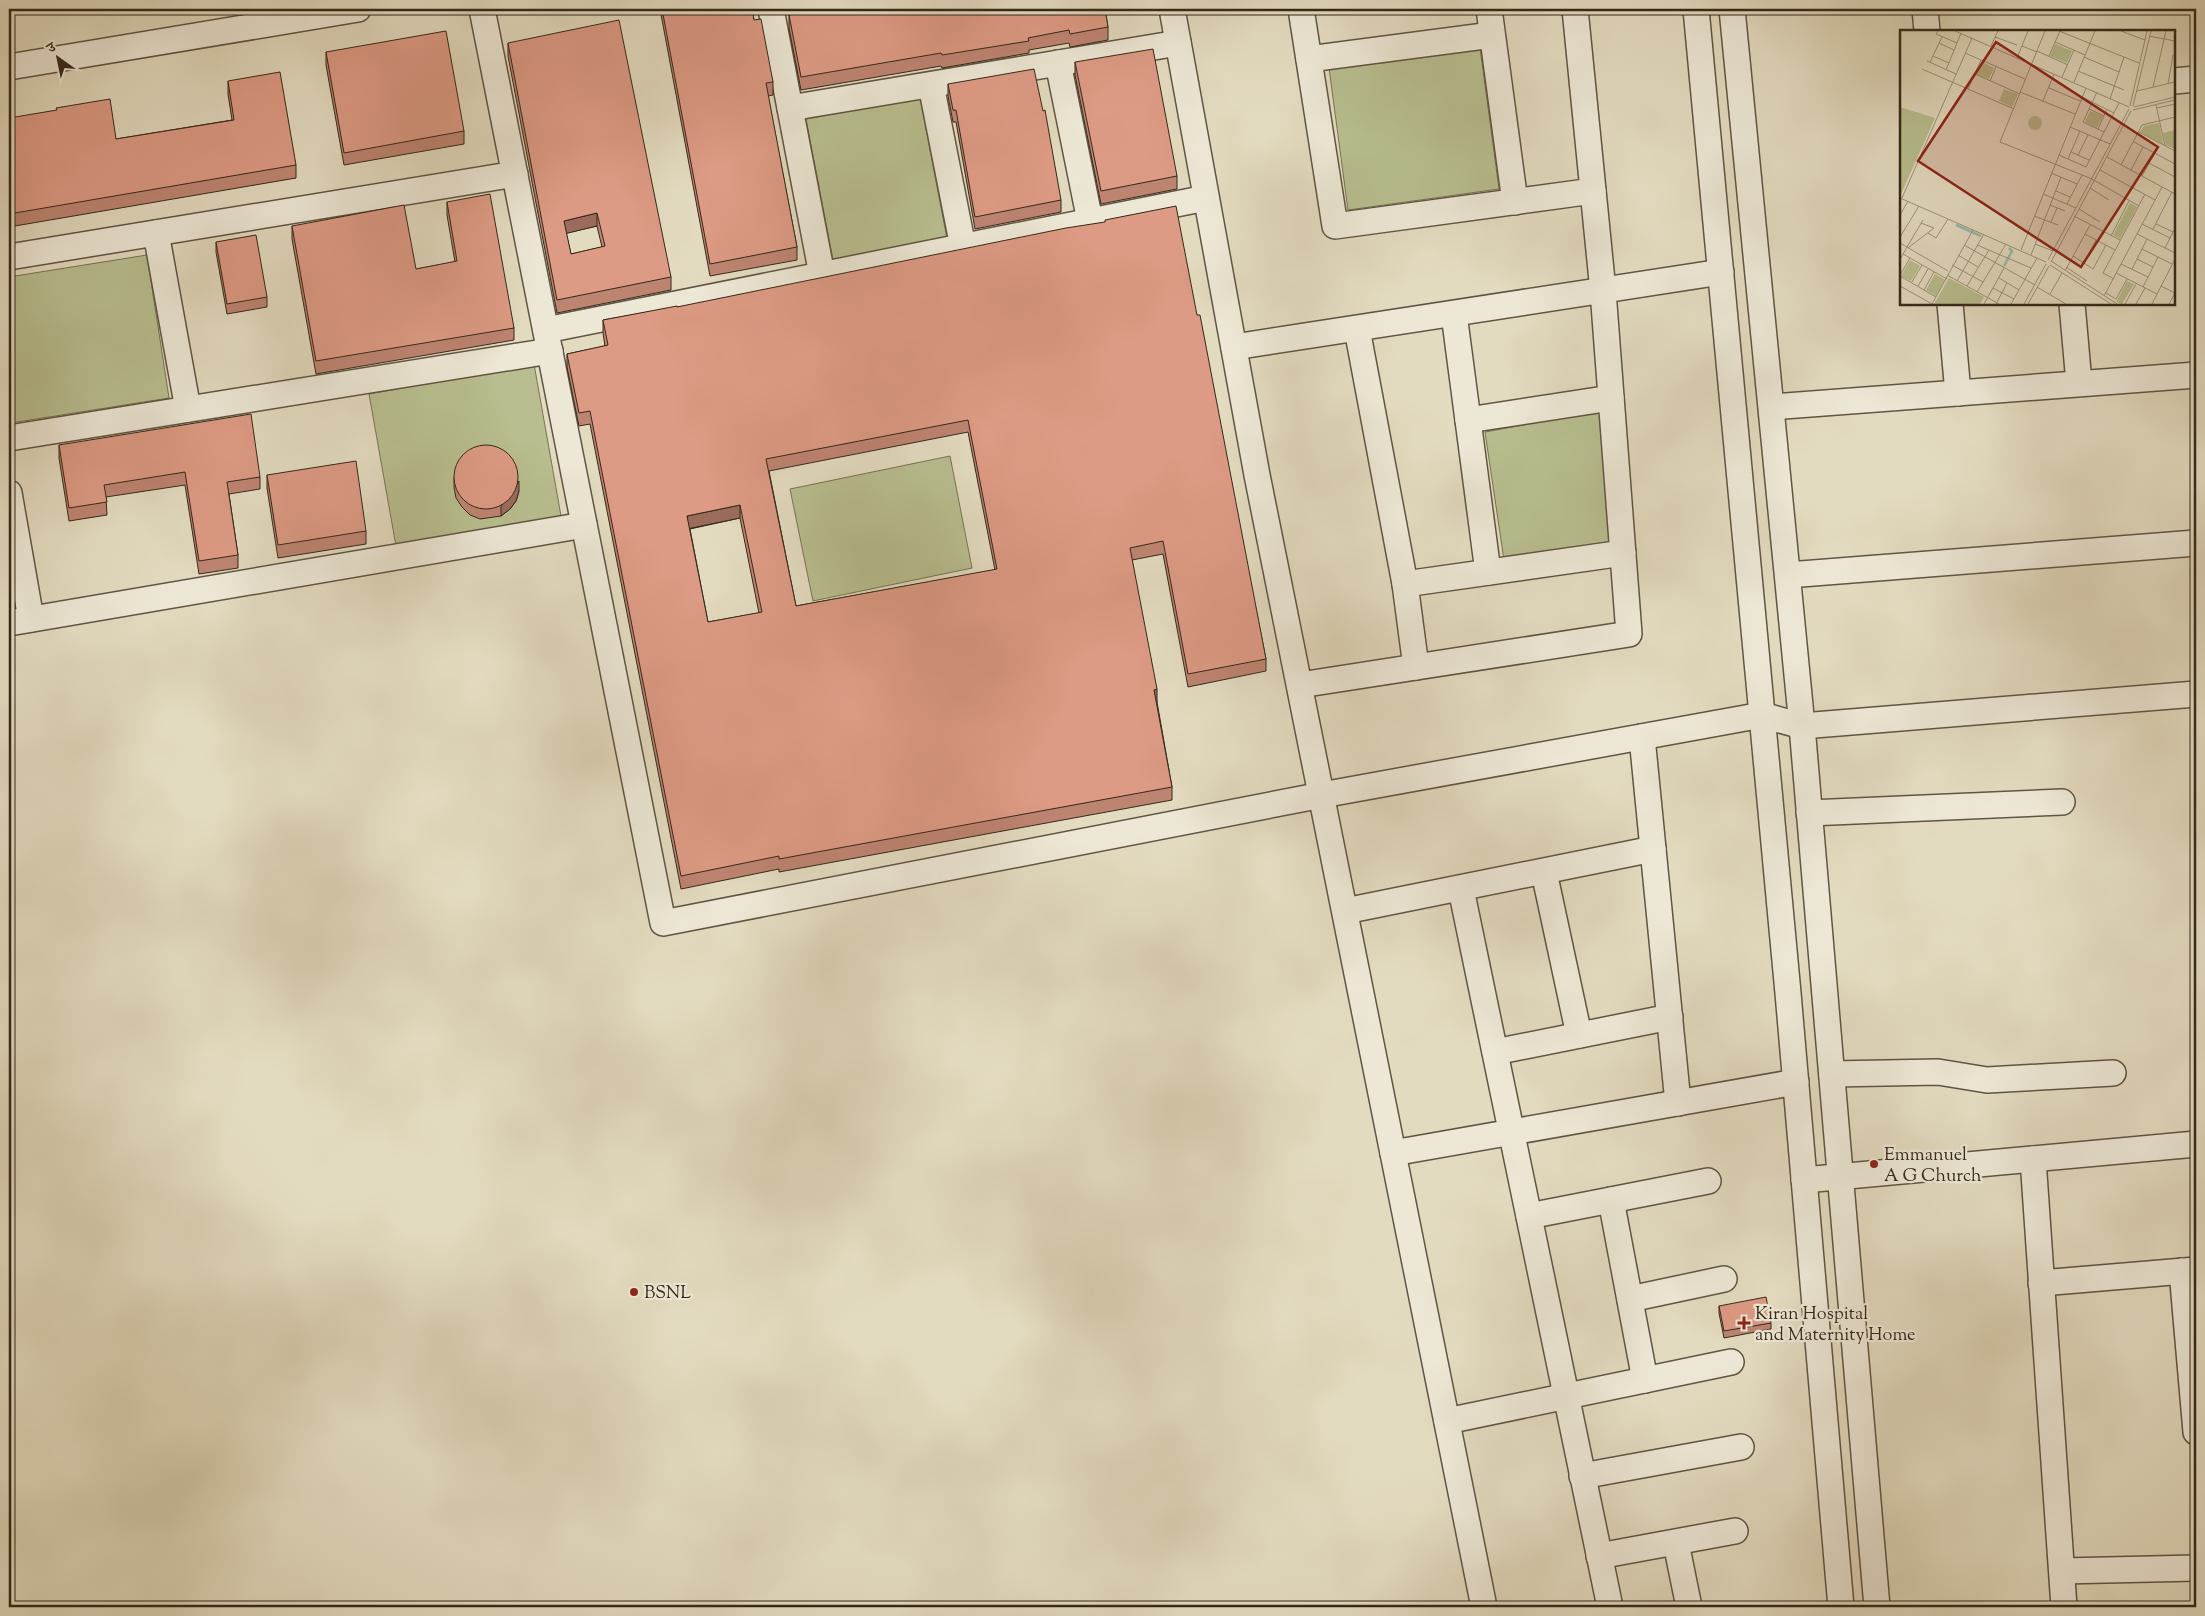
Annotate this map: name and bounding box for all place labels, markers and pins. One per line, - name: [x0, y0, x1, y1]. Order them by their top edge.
- place label: Emmanuel A G Church: [1884, 1143, 1982, 1190]
- marker: Emmanuel A G Church: [1868, 1158, 1880, 1170]
- place label: BSNL: [644, 1281, 691, 1307]
- marker: BSNL: [628, 1286, 640, 1298]
- place label: Kiran Hospital and Maternity Home: [1755, 1302, 1916, 1349]
- marker: Kiran Hospital and Maternity Home: [1737, 1316, 1751, 1330]

